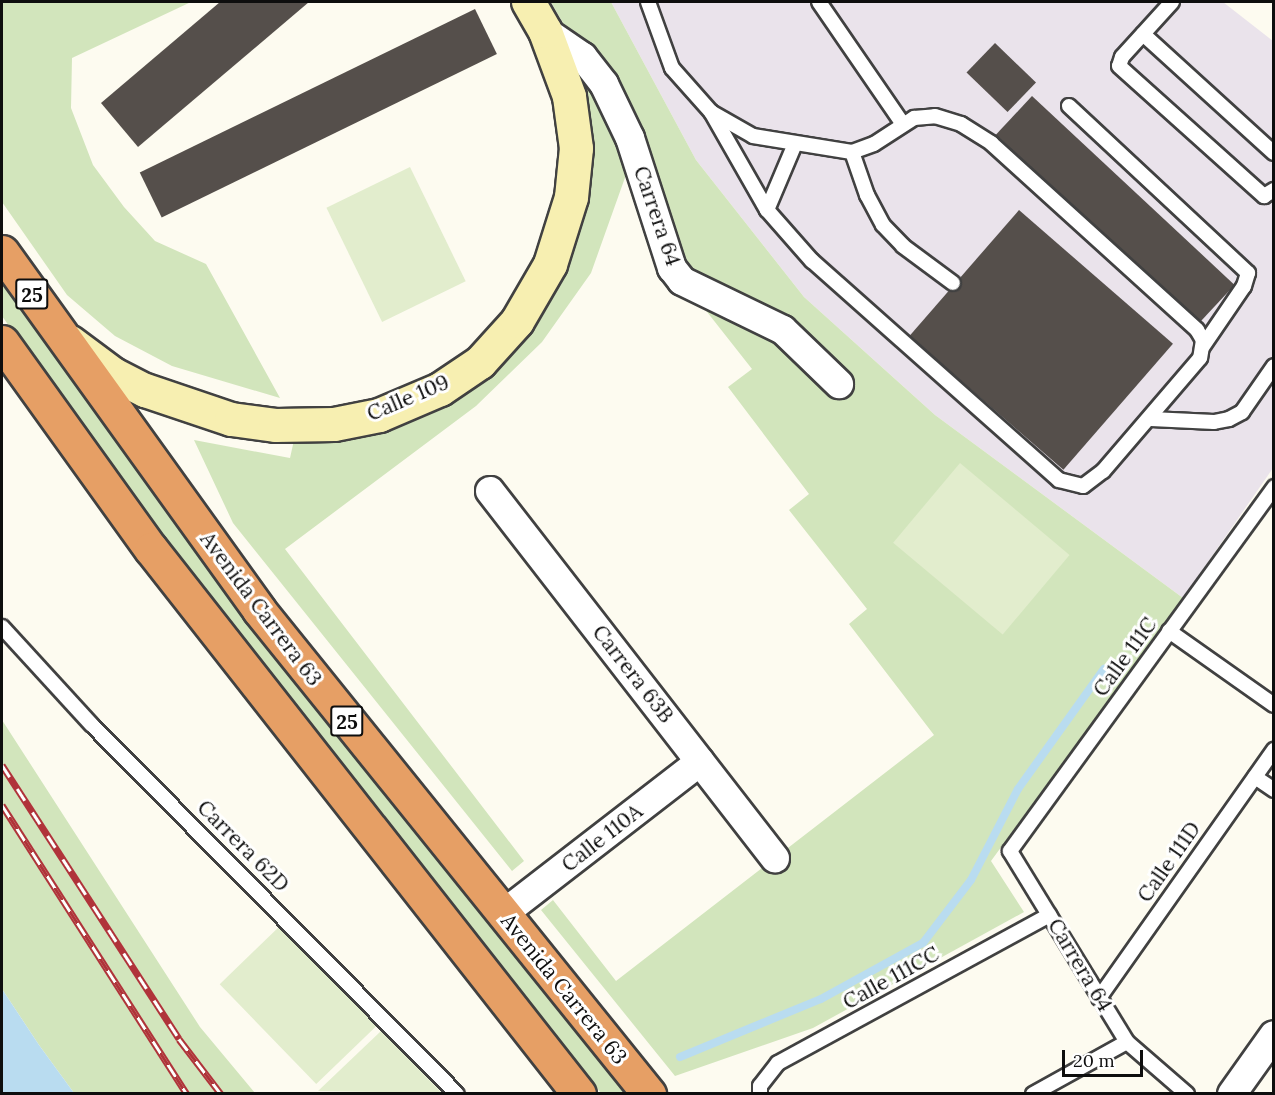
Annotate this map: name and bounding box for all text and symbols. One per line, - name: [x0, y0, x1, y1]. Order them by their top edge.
- street label: Carrera 64: [628, 163, 686, 269]
- road number: 25: [14, 277, 50, 311]
- street label: Calle 109: [363, 369, 453, 427]
- street label: Avenida Carrera 63: [195, 527, 327, 691]
- street label: Calle 111C: [1088, 613, 1162, 701]
- street label: Carrera 63B: [587, 620, 679, 728]
- road number: 25: [329, 704, 365, 738]
- street label: Carrera 62D: [192, 795, 294, 897]
- street label: Calle 110A: [557, 799, 647, 877]
- street label: Calle 111D: [1132, 817, 1206, 907]
- street label: Avenida Carrera 63: [496, 909, 632, 1069]
- street label: Carrera 64: [1042, 914, 1118, 1016]
- street label: Calle 111CC: [838, 941, 944, 1015]
- scale bar: [1065, 1038, 1146, 1076]
- text: 20 m: [1073, 1049, 1115, 1072]

